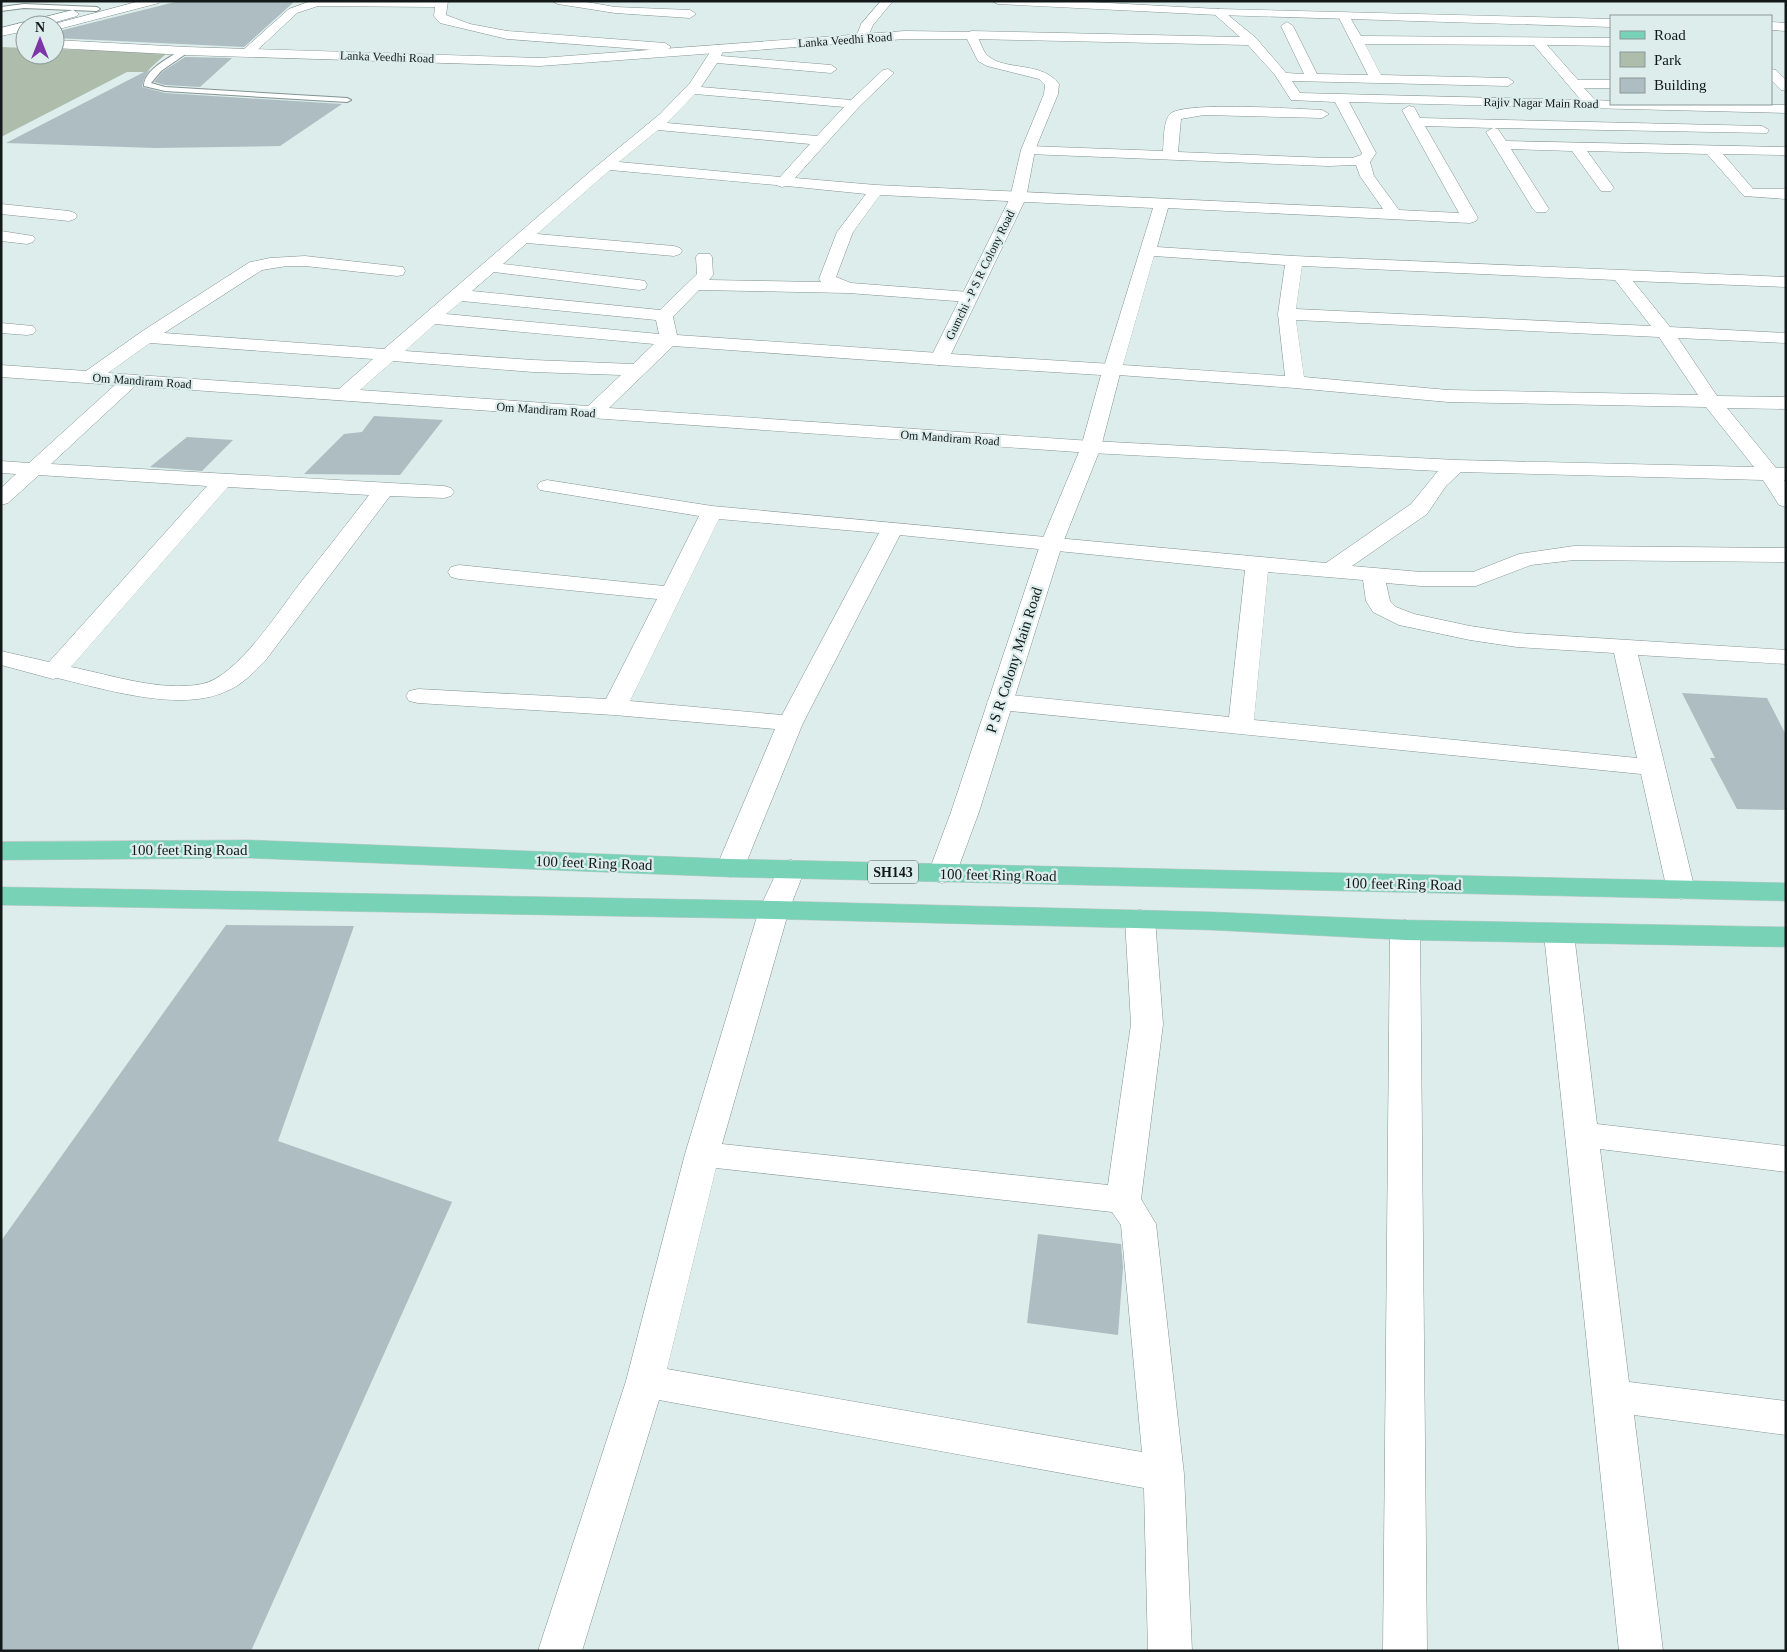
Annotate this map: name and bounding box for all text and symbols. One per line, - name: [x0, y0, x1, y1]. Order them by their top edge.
- north arrow: [15, 15, 65, 65]
- legend: [1610, 15, 1772, 105]
- text: N: [35, 20, 45, 35]
- text: Road: [1654, 27, 1686, 43]
- street label: Lanka Veedhi Road: [797, 30, 893, 50]
- street label: Lanka Veedhi Road: [340, 48, 434, 66]
- text: Park: [1654, 52, 1682, 68]
- text: Building: [1654, 77, 1707, 93]
- street label: Rajiv Nagar Main Road: [1483, 95, 1599, 111]
- street label: Gumchi - P S R Colony Road: [943, 208, 1017, 342]
- street label: Om Mandiram Road: [92, 371, 192, 391]
- street label: Om Mandiram Road: [496, 400, 596, 420]
- street label: Om Mandiram Road: [900, 428, 1000, 448]
- street label: P S R Colony Main Road: [983, 585, 1045, 735]
- street label: 100 feet Ring Road: [130, 842, 248, 858]
- street label: 100 feet Ring Road: [535, 853, 653, 873]
- road number: SH143: [868, 860, 918, 884]
- street label: 100 feet Ring Road: [939, 866, 1057, 884]
- street label: 100 feet Ring Road: [1344, 875, 1462, 893]

